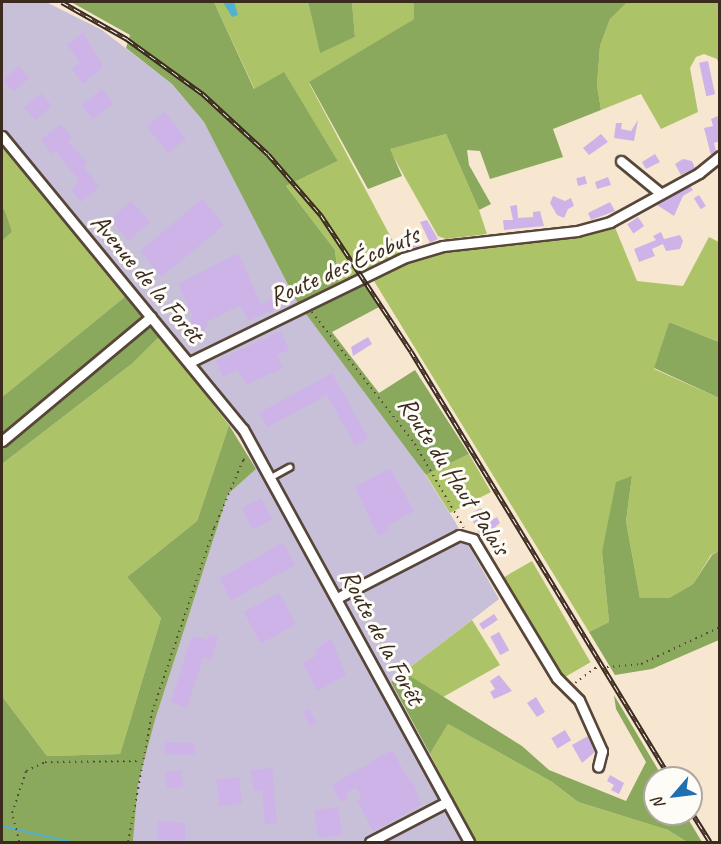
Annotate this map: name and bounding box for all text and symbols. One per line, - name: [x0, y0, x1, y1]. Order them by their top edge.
- street label: Avenue de la Forêt: [84, 207, 210, 349]
- street label: Route des Écobuts: [264, 219, 424, 313]
- street label: Route du Haut Palais: [391, 391, 517, 561]
- street label: Route de la Forêt: [333, 564, 431, 710]
- north arrow: [643, 766, 703, 826]
- text: N: [648, 794, 670, 813]

